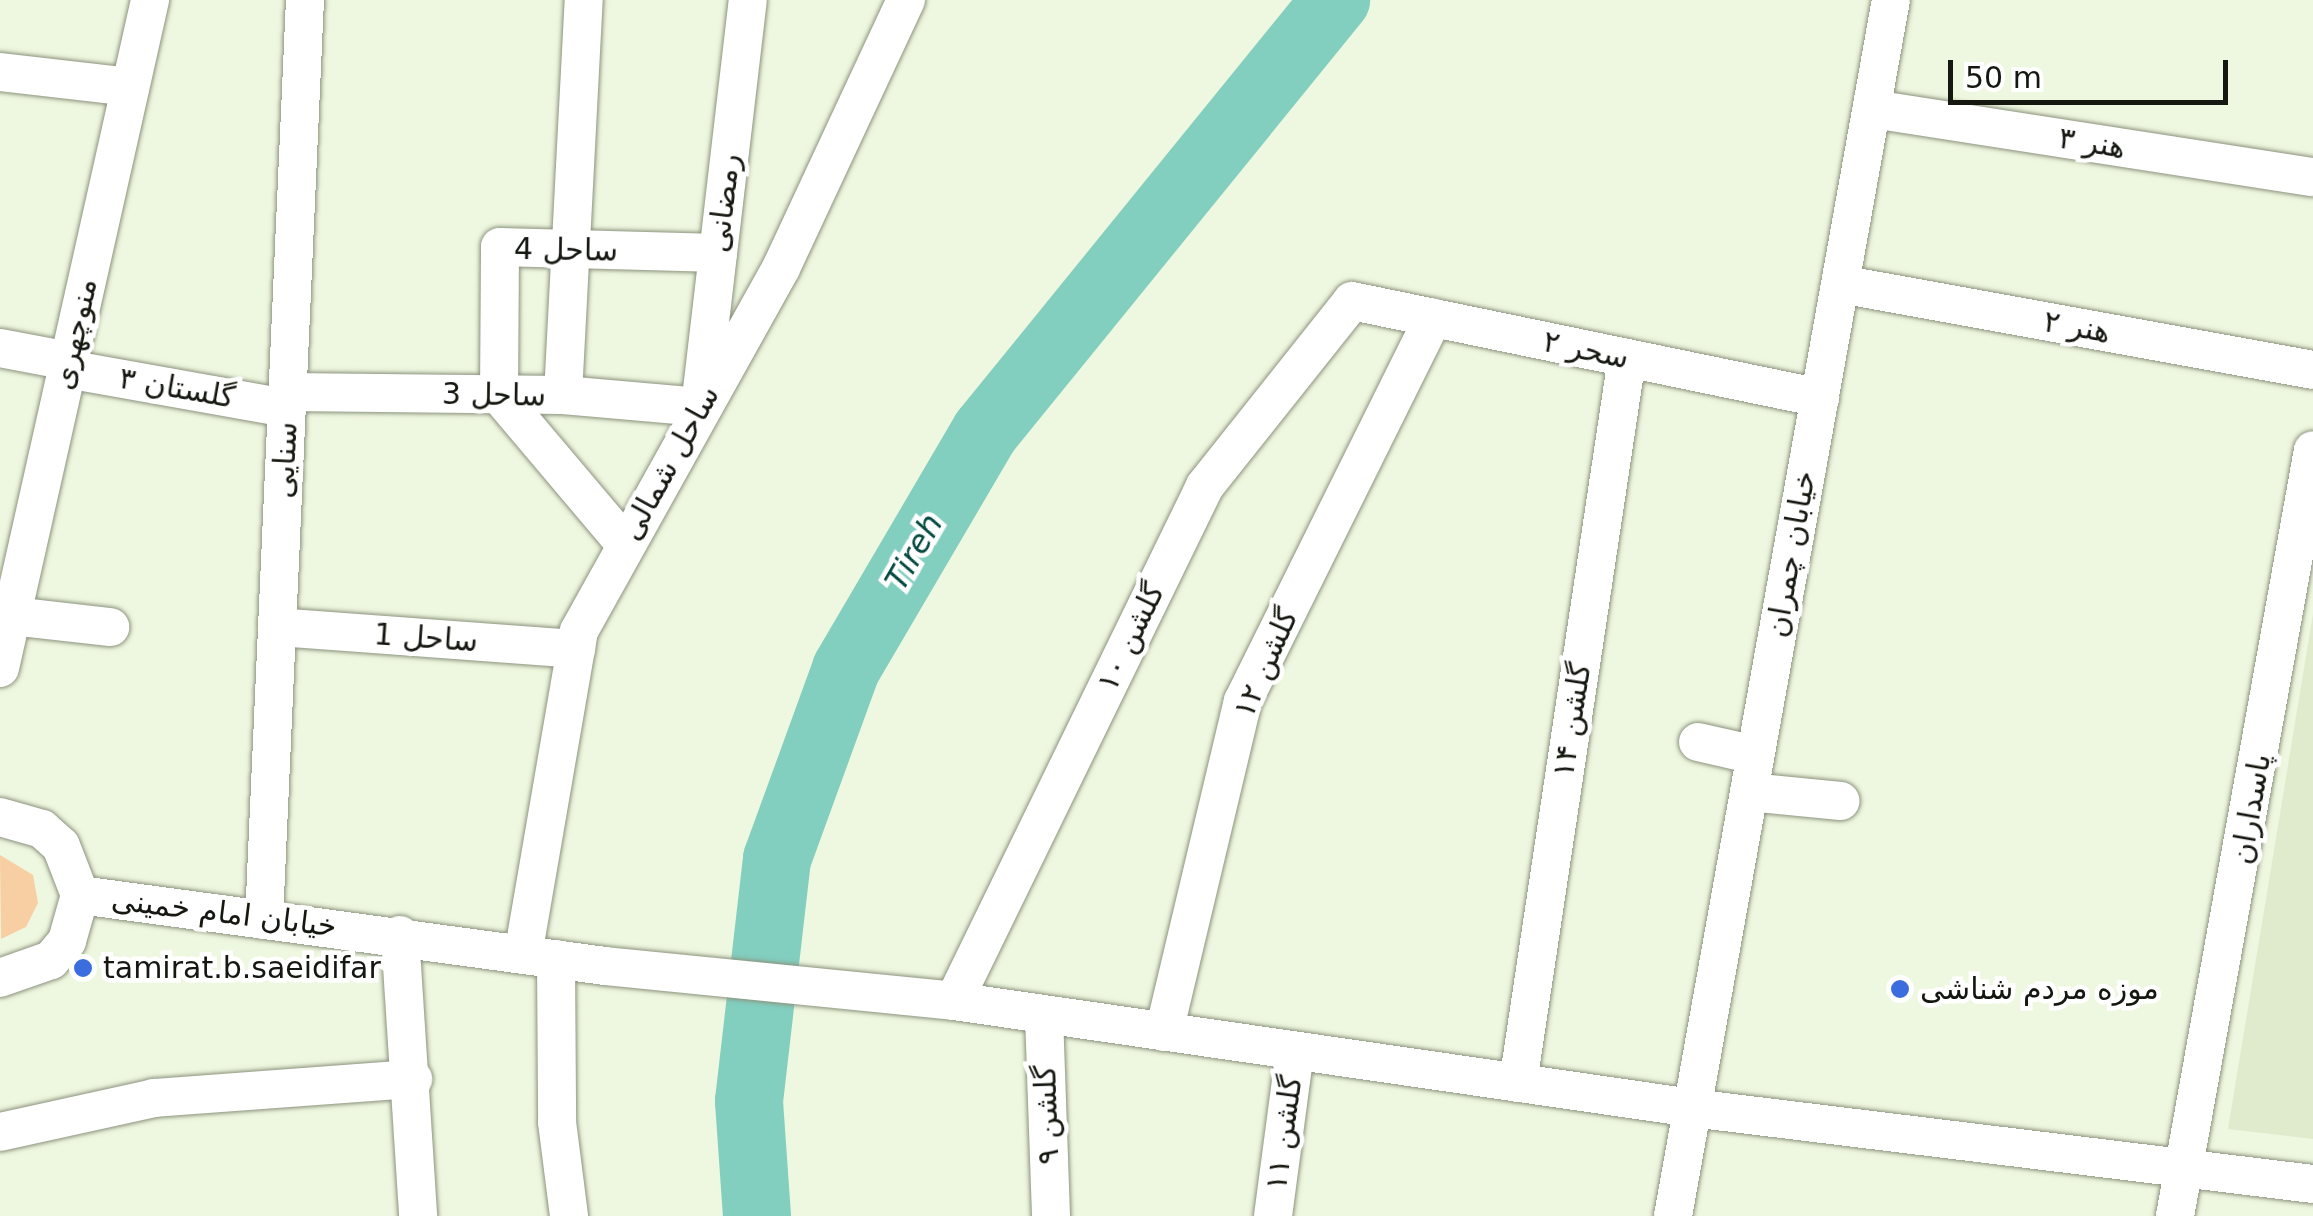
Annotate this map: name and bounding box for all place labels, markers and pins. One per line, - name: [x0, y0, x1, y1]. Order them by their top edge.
- place label: tamirat.b.saeidifar: [103, 950, 381, 986]
- marker: tamirat.b.saeidifar: [72, 957, 94, 979]
- place label: موزه مردم شناشی: [1920, 971, 2159, 1007]
- marker: موزه مردم شناشی: [1889, 978, 1911, 1000]

